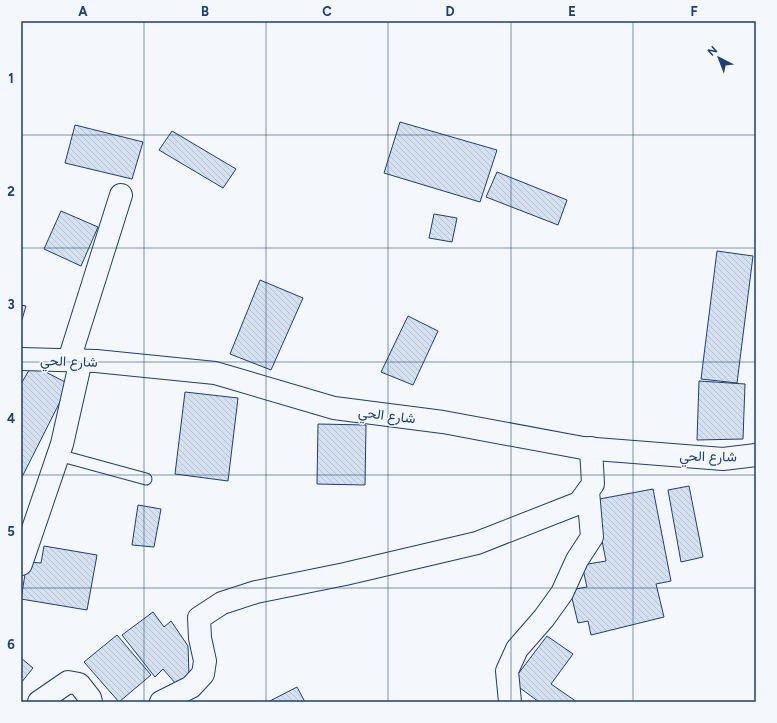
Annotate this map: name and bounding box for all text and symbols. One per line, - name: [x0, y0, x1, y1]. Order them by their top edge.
- text: A: [78, 4, 88, 19]
- text: B: [201, 4, 209, 19]
- text: C: [322, 4, 332, 19]
- text: D: [445, 4, 455, 19]
- text: E: [568, 4, 576, 19]
- text: F: [690, 4, 698, 19]
- north arrow: [699, 38, 739, 78]
- text: N: [705, 43, 720, 59]
- text: 1: [8, 71, 14, 86]
- text: 2: [7, 184, 15, 199]
- text: 3: [7, 297, 15, 312]
- street label: شارع الحي: [40, 352, 98, 374]
- street label: شارع الحي: [357, 404, 417, 430]
- text: 4: [7, 411, 15, 426]
- street label: شارع الحي: [679, 447, 737, 469]
- text: 5: [7, 524, 15, 539]
- text: 6: [7, 637, 15, 652]

